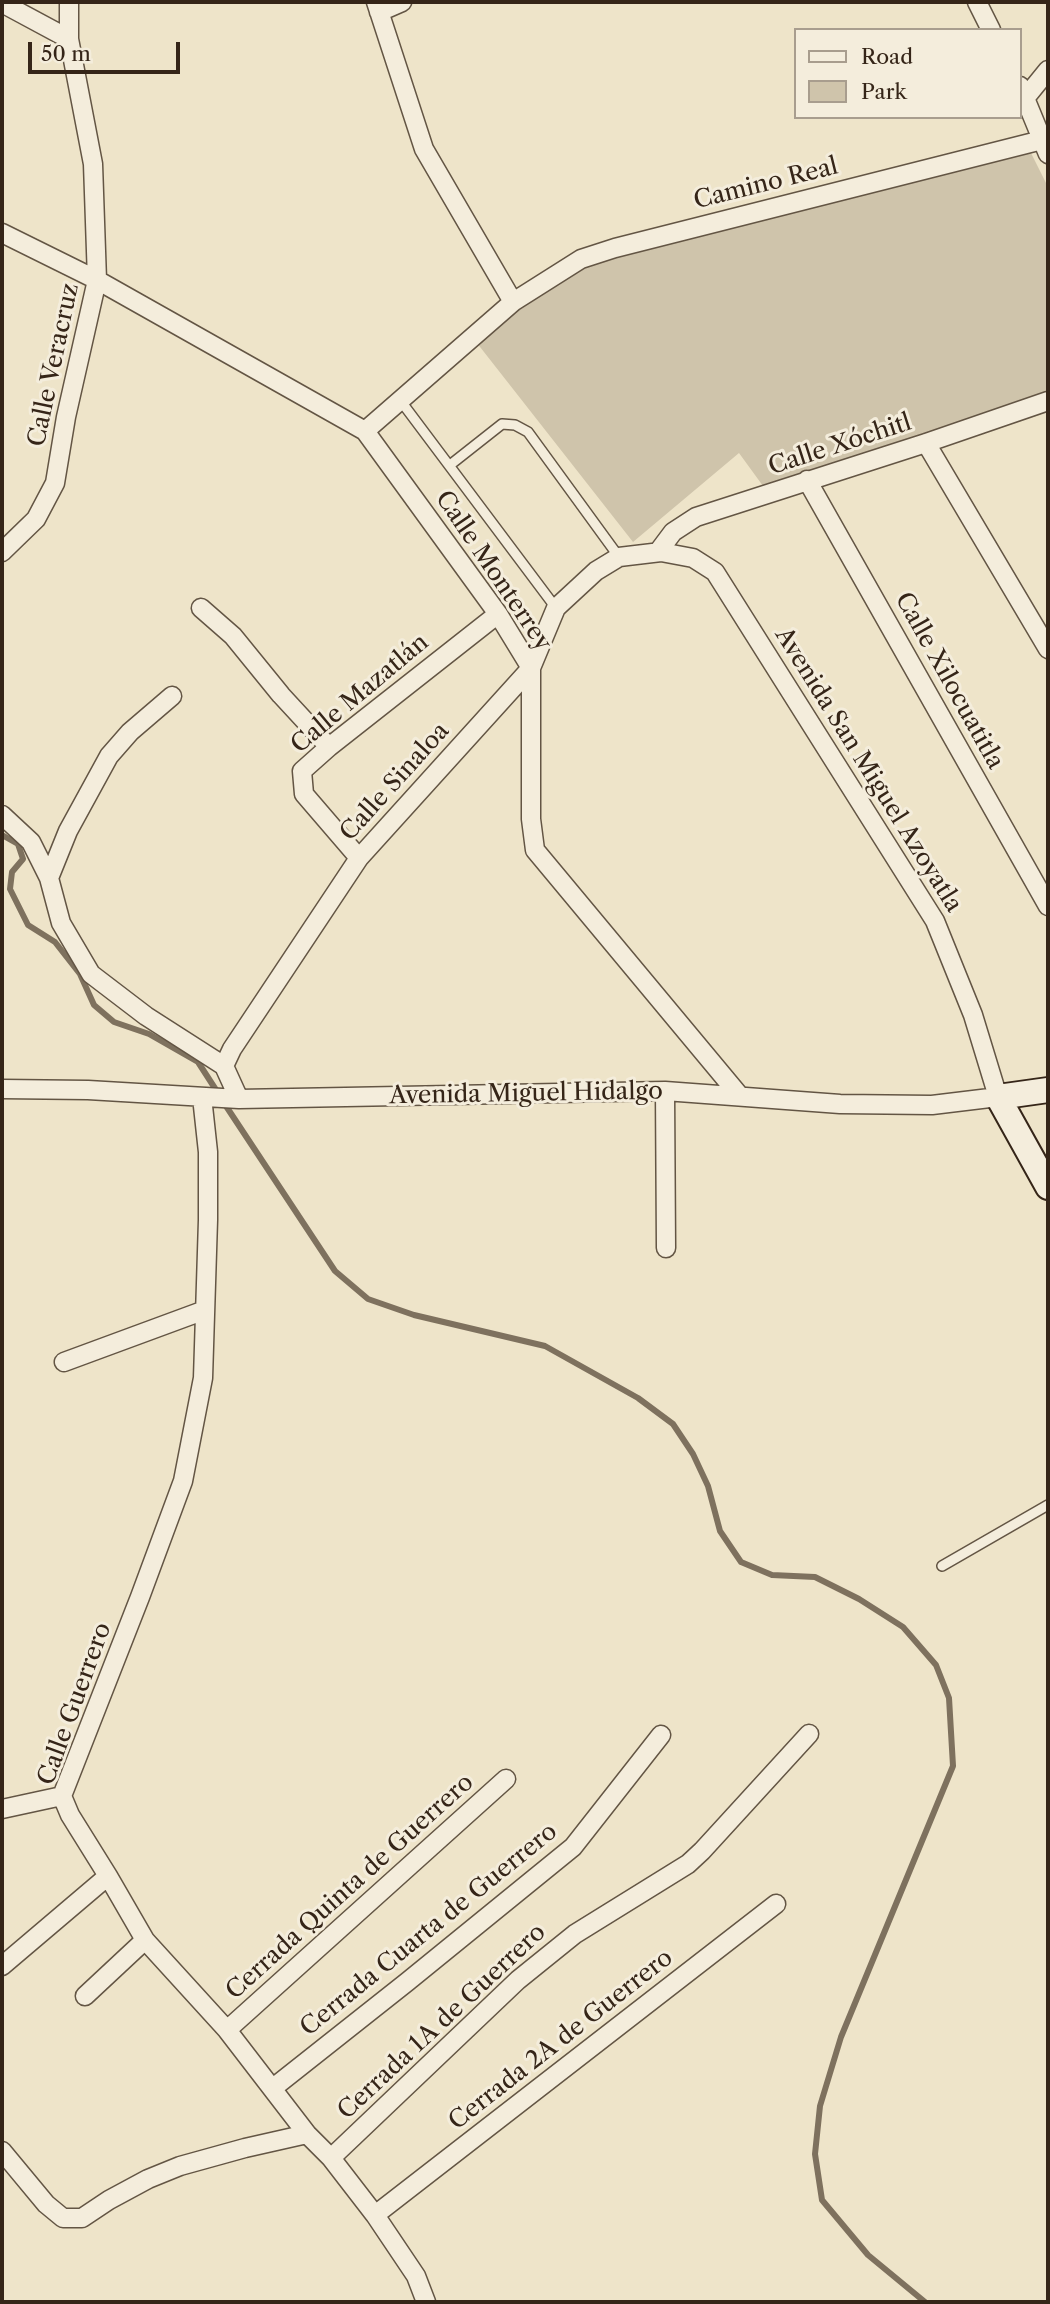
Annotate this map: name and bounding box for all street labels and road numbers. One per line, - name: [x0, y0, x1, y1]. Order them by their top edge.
- street label: Camino Real: [691, 152, 841, 216]
- street label: Calle Veracruz: [23, 281, 85, 449]
- street label: Calle Xóchitl: [765, 408, 915, 482]
- street label: Calle Monterrey: [429, 486, 557, 656]
- street label: Calle Xilocuatitla: [889, 588, 1009, 774]
- street label: Avenida San Miguel Azoyatla: [768, 622, 968, 918]
- street label: Calle Mazatlán: [286, 628, 434, 760]
- street label: Calle Sinaloa: [334, 717, 456, 847]
- street label: Avenida Miguel Hidalgo: [389, 1077, 663, 1111]
- street label: Calle Guerrero: [32, 1619, 118, 1789]
- street label: Cerrada Quinta de Guerrero: [220, 1768, 480, 2006]
- street label: Cerrada Cuarta de Guerrero: [295, 1818, 563, 2042]
- street label: Cerrada 1A de Guerrero: [332, 1918, 552, 2126]
- street label: Cerrada 2A de Guerrero: [443, 1944, 679, 2136]

